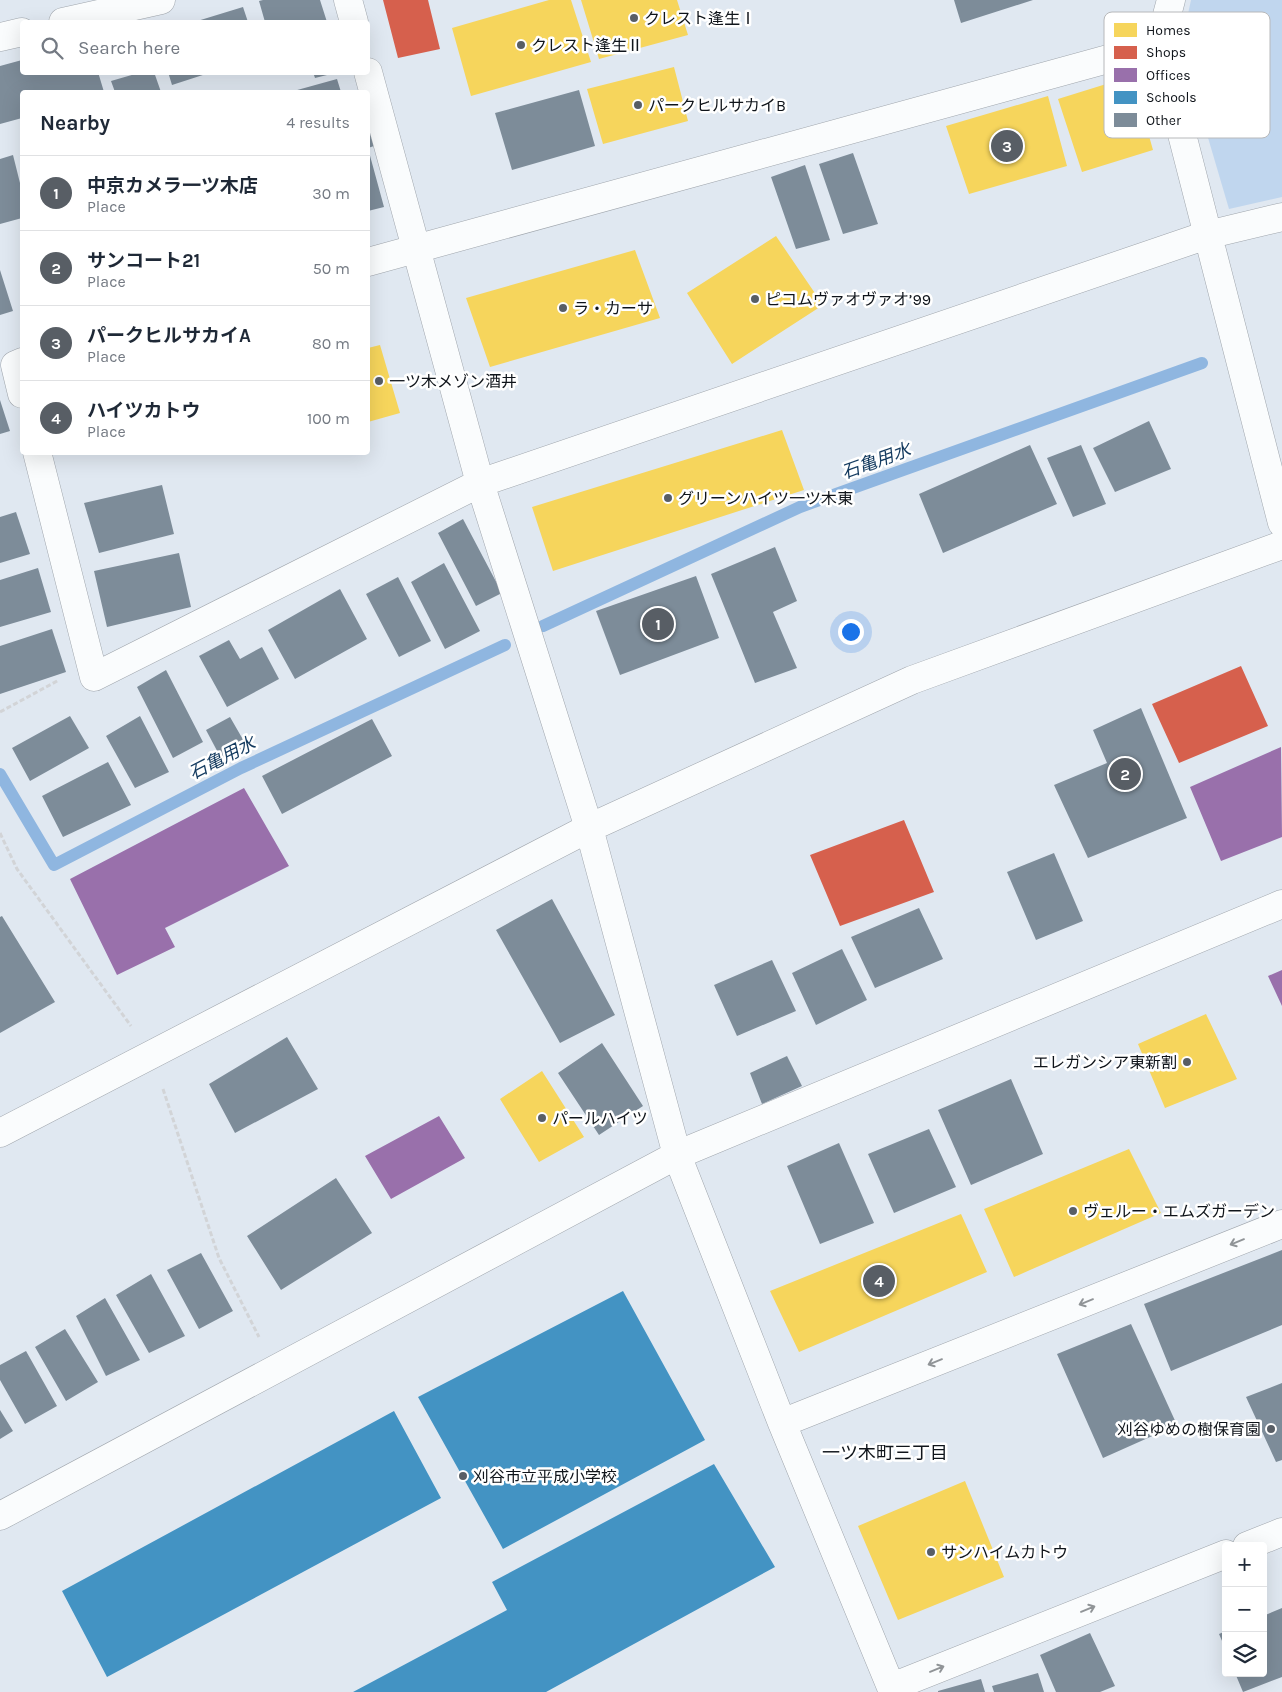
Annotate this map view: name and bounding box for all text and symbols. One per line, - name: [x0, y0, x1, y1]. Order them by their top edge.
- place label: クレスト逢生Ⅰ: [644, 9, 756, 28]
- marker: クレスト逢生Ⅰ: [628, 12, 640, 24]
- legend: [1104, 12, 1270, 138]
- search box: [20, 20, 370, 75]
- text: Homes: [1146, 22, 1191, 39]
- icon: search: [38, 34, 66, 62]
- place label: クレスト逢生Ⅱ: [531, 36, 643, 55]
- text: Search here: [78, 37, 180, 59]
- marker: クレスト逢生Ⅱ: [515, 39, 527, 51]
- text: Shops: [1146, 44, 1186, 61]
- text: Offices: [1146, 67, 1191, 84]
- text: Schools: [1146, 89, 1197, 106]
- place label: パークヒルサカイB: [648, 96, 786, 115]
- marker: パークヒルサカイB: [632, 99, 644, 111]
- text: Nearby: [40, 111, 110, 135]
- text: Other: [1146, 112, 1182, 129]
- text: 4 results: [286, 113, 350, 132]
- pin: 3: [991, 127, 1023, 165]
- text: 中京カメラ一ツ木店: [87, 175, 258, 197]
- text: 1: [53, 184, 59, 203]
- text: 30 m: [312, 184, 350, 203]
- text: Place: [87, 197, 126, 216]
- text: サンコート21: [87, 250, 200, 272]
- text: 2: [51, 259, 61, 278]
- text: 50 m: [313, 259, 350, 278]
- text: Place: [87, 272, 126, 291]
- place label: ピコムヴァオヴァオ’99: [765, 290, 931, 309]
- marker: ピコムヴァオヴァオ’99: [749, 293, 761, 305]
- place label: ラ・カーサ: [573, 299, 653, 318]
- marker: ラ・カーサ: [557, 302, 569, 314]
- text: パークヒルサカイA: [87, 325, 251, 347]
- text: 3: [51, 334, 61, 353]
- text: 80 m: [312, 334, 350, 353]
- text: Place: [87, 347, 126, 366]
- place label: 一ツ木メゾン酒井: [389, 372, 517, 391]
- marker: 一ツ木メゾン酒井: [373, 375, 385, 387]
- text: ハイツカトウ: [87, 400, 201, 422]
- text: 4: [51, 409, 61, 428]
- text: 100 m: [307, 409, 350, 428]
- text: Place: [87, 422, 126, 441]
- water label: 石亀用水: [838, 438, 915, 484]
- place label: グリーンハイツ一ツ木東: [678, 489, 853, 508]
- marker: グリーンハイツ一ツ木東: [662, 492, 674, 504]
- pin: 1: [642, 605, 674, 643]
- your location: [838, 619, 864, 645]
- water label: 石亀用水: [185, 731, 261, 784]
- pin: 2: [1109, 755, 1141, 793]
- place label: エレガンシア東新割: [1033, 1053, 1177, 1072]
- marker: エレガンシア東新割: [1181, 1056, 1193, 1068]
- place label: パールハイツ: [552, 1109, 648, 1128]
- marker: パールハイツ: [536, 1112, 548, 1124]
- place label: ヴェルー・エムズガーデン: [1083, 1202, 1275, 1221]
- marker: ヴェルー・エムズガーデン: [1067, 1205, 1079, 1217]
- one-way arrow: [1230, 1237, 1245, 1247]
- pin: 4: [863, 1262, 895, 1300]
- one-way arrow: [1079, 1298, 1094, 1307]
- one-way arrow: [928, 1358, 943, 1367]
- place label: 刈谷ゆめの樹保育園: [1117, 1420, 1261, 1439]
- marker: 刈谷ゆめの樹保育園: [1265, 1423, 1277, 1435]
- district label: 一ツ木町三丁目: [822, 1442, 948, 1464]
- place label: 刈谷市立平成小学校: [473, 1467, 617, 1486]
- marker: 刈谷市立平成小学校: [457, 1470, 469, 1482]
- map controls: [1222, 1542, 1267, 1677]
- button: +: [1222, 1542, 1267, 1587]
- place label: サンハイムカトウ: [941, 1543, 1068, 1562]
- marker: サンハイムカトウ: [925, 1546, 937, 1558]
- button: −: [1222, 1587, 1267, 1632]
- one-way arrow: [1080, 1604, 1095, 1613]
- button: layers: [1222, 1632, 1267, 1677]
- one-way arrow: [929, 1664, 944, 1673]

